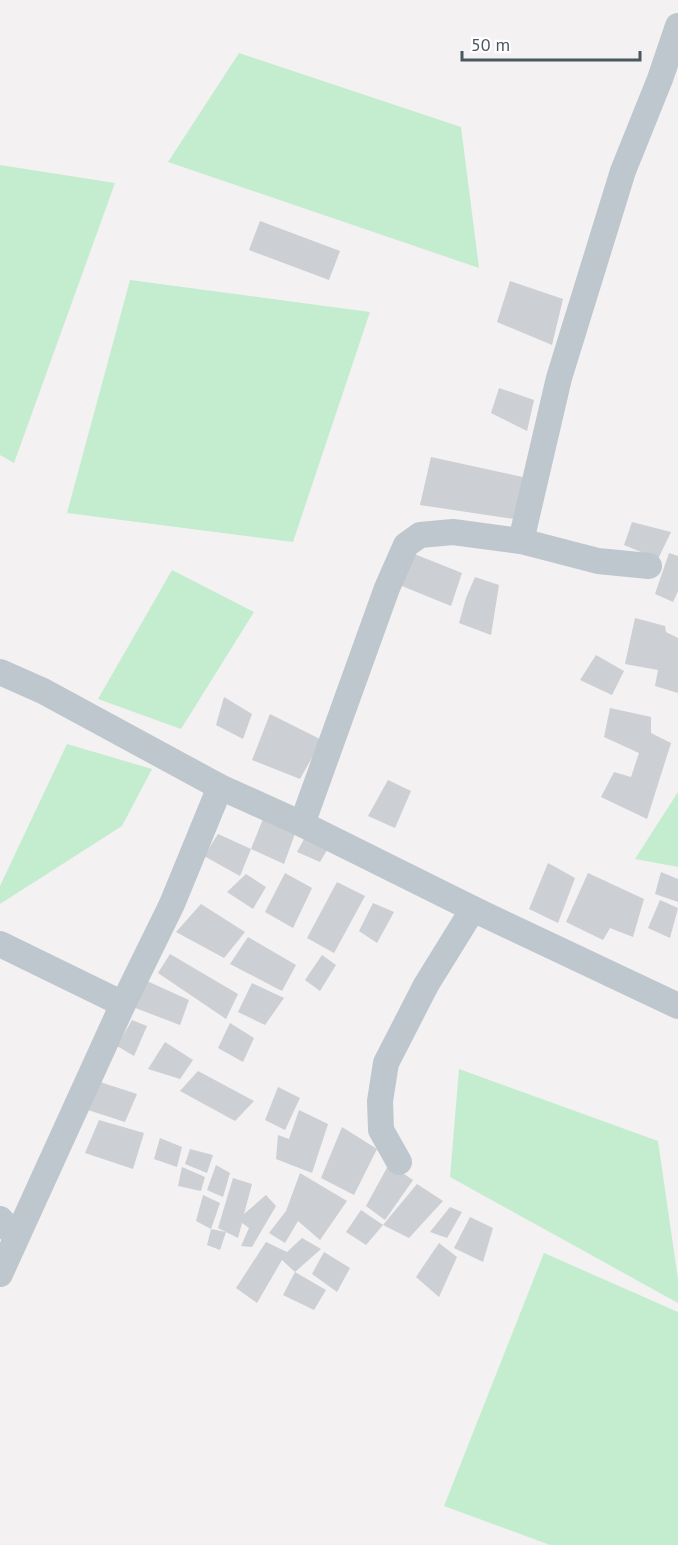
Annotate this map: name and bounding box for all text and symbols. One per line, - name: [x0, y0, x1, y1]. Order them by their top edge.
- scale bar: [462, 24, 640, 62]
- text: 50 m: [471, 33, 510, 56]

